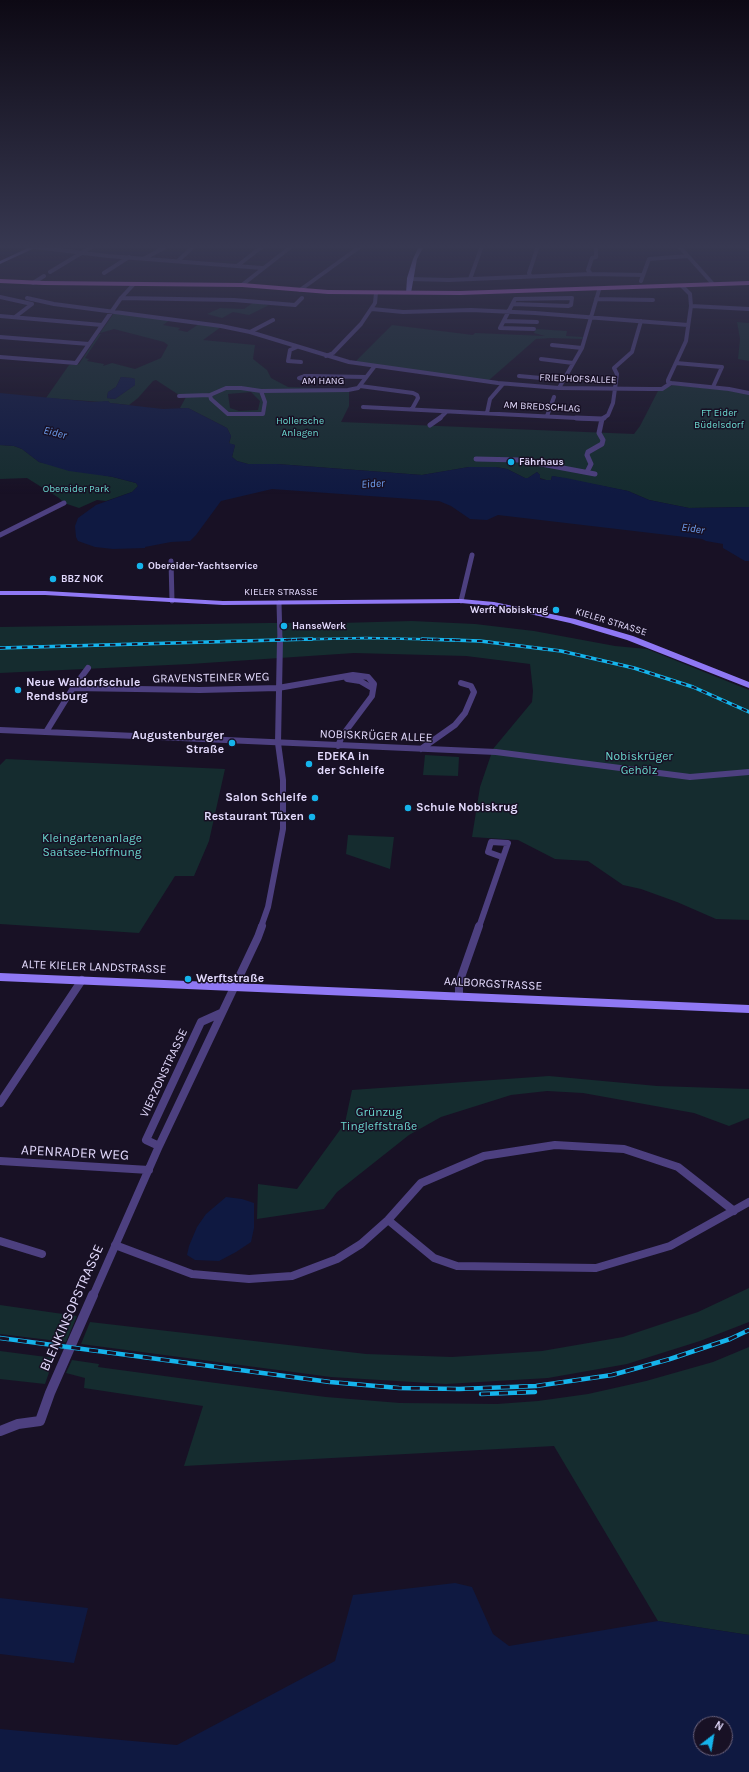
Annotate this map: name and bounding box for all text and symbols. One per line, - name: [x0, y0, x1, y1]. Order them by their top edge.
- street label: FRIEDHOFSALLEE: [539, 372, 617, 386]
- street label: AM HANG: [302, 375, 344, 387]
- street label: AM BREDSCHLAG: [503, 399, 581, 415]
- park label: FT Eider Büdelsdorf: [694, 407, 744, 430]
- park label: Hollersche Anlagen: [276, 415, 324, 438]
- water label: Eider: [42, 424, 68, 442]
- place label: Fährhaus: [519, 456, 564, 468]
- marker: Fährhaus: [506, 457, 516, 467]
- water label: Eider: [361, 477, 385, 491]
- park label: Obereider Park: [43, 483, 109, 495]
- water label: Eider: [680, 521, 706, 537]
- place label: Obereider-Yachtservice: [148, 560, 258, 572]
- marker: Obereider-Yachtservice: [135, 561, 145, 571]
- place label: BBZ NOK: [61, 573, 103, 585]
- marker: BBZ NOK: [48, 574, 58, 584]
- street label: KIELER STRASSE: [244, 586, 318, 598]
- place label: Werft Nobiskrug: [470, 604, 548, 616]
- marker: Werft Nobiskrug: [551, 605, 561, 615]
- street label: KIELER STRASSE: [574, 605, 648, 639]
- place label: HanseWerk: [292, 620, 346, 632]
- marker: HanseWerk: [279, 621, 289, 631]
- street label: GRAVENSTEINER WEG: [152, 670, 270, 686]
- place label: Neue Waldorfschule Rendsburg: [26, 676, 140, 704]
- marker: Neue Waldorfschule Rendsburg: [13, 685, 23, 695]
- street label: NOBISKRÜGER ALLEE: [319, 727, 433, 745]
- place label: Augustenburger Straße: [132, 729, 224, 757]
- marker: Augustenburger Straße: [227, 738, 237, 748]
- place label: EDEKA in der Schleife: [317, 750, 385, 778]
- park label: Nobiskrüger Gehölz: [605, 750, 673, 778]
- marker: EDEKA in der Schleife: [304, 759, 314, 769]
- place label: Salon Schleife: [225, 791, 307, 805]
- marker: Salon Schleife: [310, 793, 320, 803]
- place label: Schule Nobiskrug: [416, 801, 517, 815]
- marker: Schule Nobiskrug: [403, 803, 413, 813]
- place label: Restaurant Tüxen: [204, 810, 304, 824]
- marker: Restaurant Tüxen: [307, 812, 317, 822]
- park label: Kleingartenanlage Saatsee-Hoffnung: [42, 832, 142, 860]
- street label: ALTE KIELER LANDSTRASSE: [21, 957, 167, 977]
- place label: Werftstraße: [196, 972, 264, 986]
- marker: Werftstraße: [183, 974, 193, 984]
- street label: AALBORGSTRASSE: [443, 974, 543, 994]
- street label: VIERZONSTRASSE: [137, 1026, 191, 1120]
- park label: Grünzug Tingleffstraße: [341, 1106, 417, 1134]
- street label: APENRADER WEG: [21, 1142, 129, 1164]
- street label: BLENKINSOPSTRASSE: [37, 1242, 107, 1374]
- north arrow: [693, 1716, 733, 1756]
- text: N: [712, 1719, 726, 1734]

